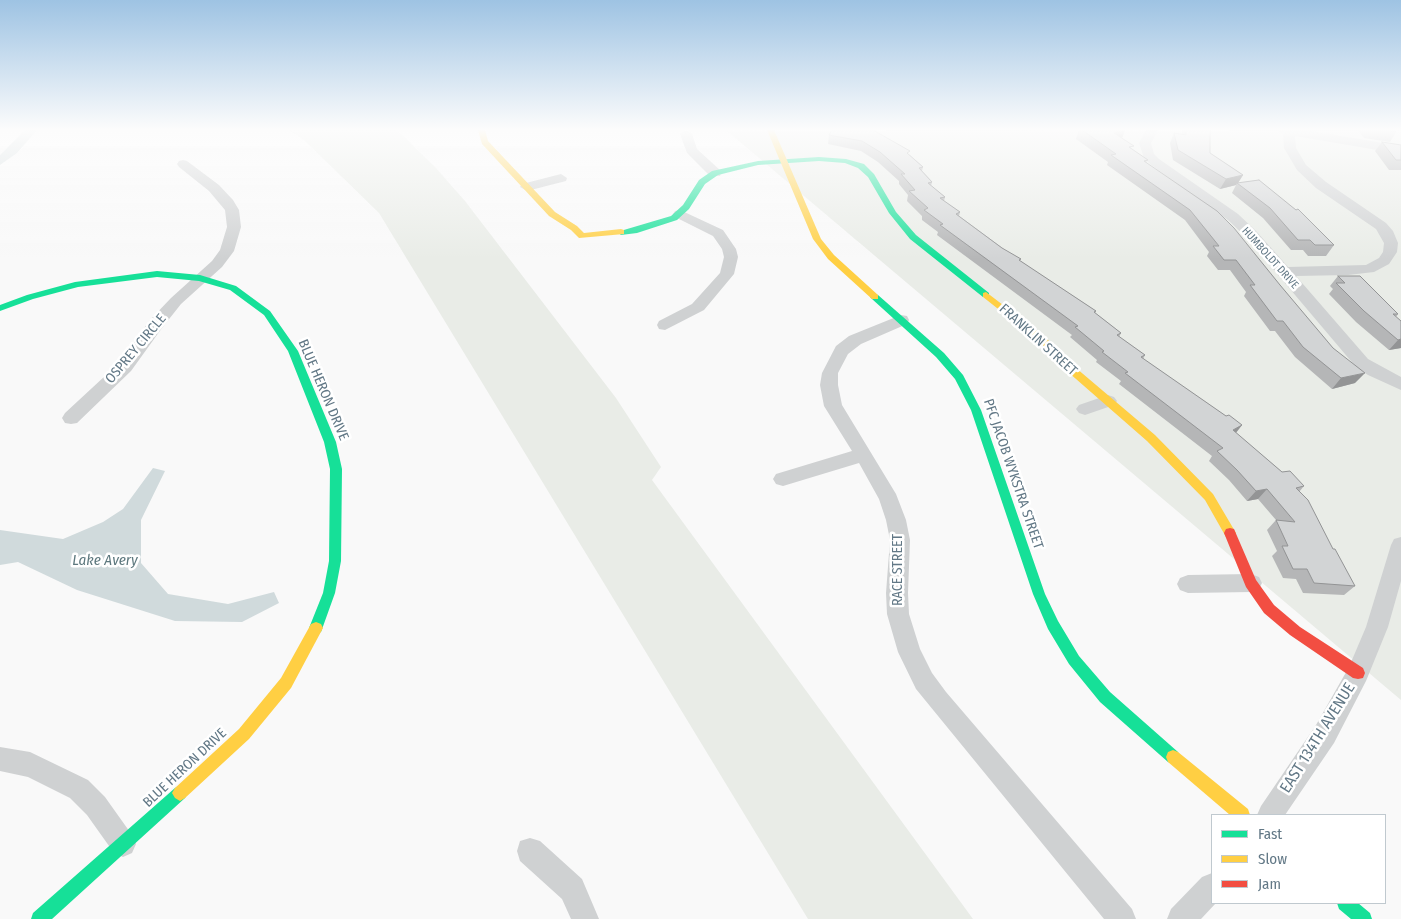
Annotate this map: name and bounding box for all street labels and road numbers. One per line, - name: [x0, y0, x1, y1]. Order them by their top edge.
- street label: HUMBOLDT DRIVE: [1239, 224, 1301, 292]
- street label: FRANKLIN STREET: [996, 301, 1080, 379]
- street label: OSPREY CIRCLE: [102, 311, 170, 387]
- street label: BLUE HERON DRIVE: [294, 337, 352, 443]
- street label: PFC JACOB WYKSTRA STREET: [979, 397, 1047, 551]
- street label: RACE STREET: [890, 534, 906, 606]
- street label: EAST 134TH AVENUE: [1276, 679, 1360, 797]
- street label: BLUE HERON DRIVE: [140, 725, 230, 811]

